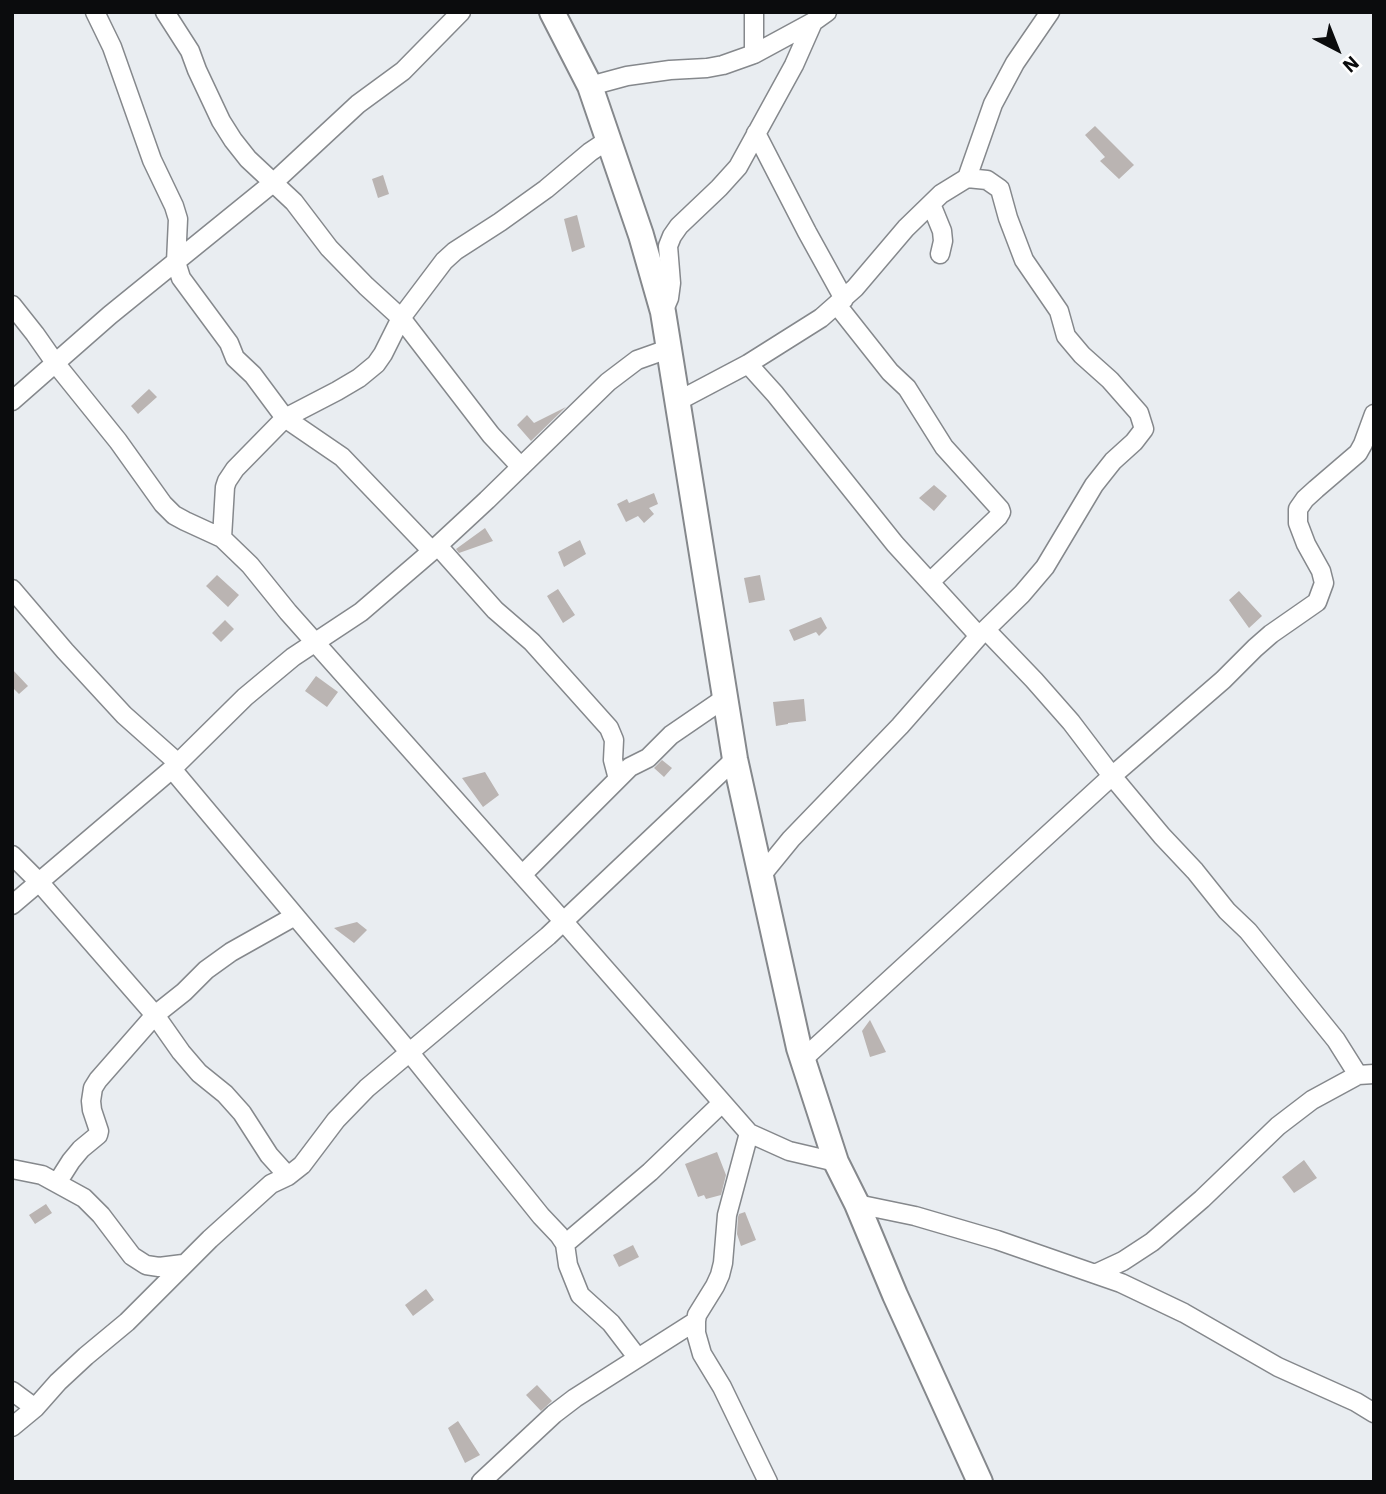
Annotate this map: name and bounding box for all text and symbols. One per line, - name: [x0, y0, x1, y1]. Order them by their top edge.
- north arrow: [1302, 14, 1372, 84]
- text: N: [1338, 51, 1364, 78]

